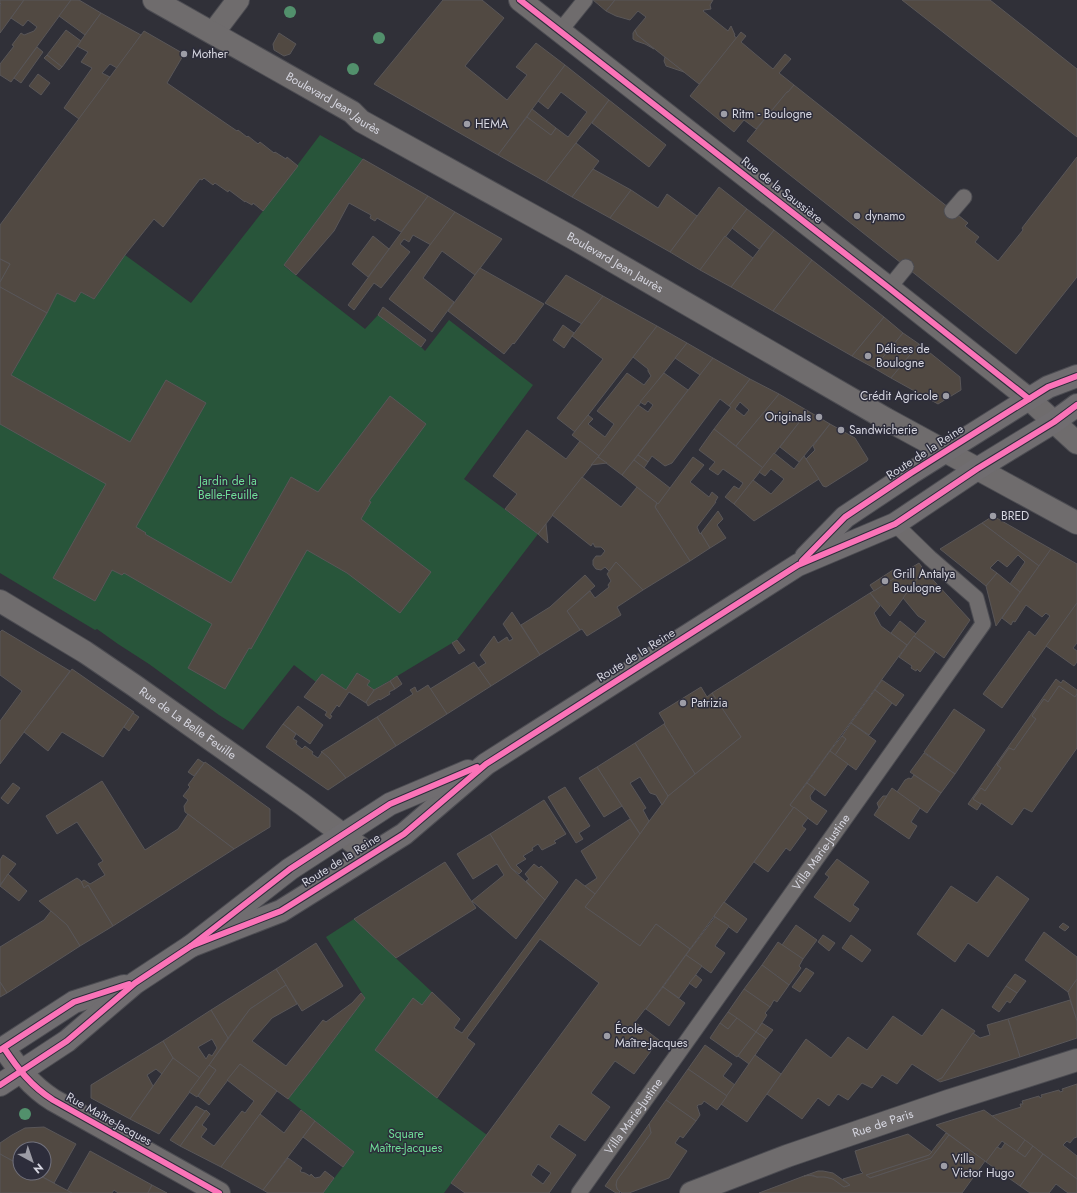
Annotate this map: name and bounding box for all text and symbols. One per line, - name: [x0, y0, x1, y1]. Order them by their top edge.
- place label: Mother: [192, 45, 229, 63]
- marker: Mother: [179, 49, 189, 59]
- street label: Boulevard Jean Jaurès: [282, 67, 384, 139]
- place label: Ritm - Boulogne: [732, 105, 812, 123]
- marker: Ritm - Boulogne: [719, 109, 729, 119]
- place label: HEMA: [475, 115, 508, 133]
- marker: HEMA: [462, 119, 472, 129]
- street label: Rue de la Saussière: [737, 152, 827, 228]
- place label: dynamo: [865, 207, 906, 225]
- marker: dynamo: [852, 211, 862, 221]
- street label: Boulevard Jean Jaurès: [564, 227, 667, 297]
- place label: Délices de Boulogne: [876, 340, 930, 372]
- marker: Délices de Boulogne: [863, 351, 873, 361]
- place label: Crédit Agricole: [860, 387, 938, 405]
- marker: Crédit Agricole: [941, 391, 951, 401]
- place label: Originals: [765, 408, 811, 426]
- marker: Originals: [814, 412, 824, 422]
- street label: Route de la Reine: [883, 420, 967, 484]
- place label: Sandwicherie: [849, 421, 917, 439]
- marker: Sandwicherie: [836, 425, 846, 435]
- park label: Jardin de la Belle-Feuille: [197, 472, 258, 504]
- place label: BRED: [1001, 507, 1029, 525]
- marker: BRED: [988, 511, 998, 521]
- place label: Grill Antalya Boulogne: [893, 565, 956, 597]
- marker: Grill Antalya Boulogne: [880, 576, 890, 586]
- street label: Route de la Reine: [593, 624, 679, 686]
- street label: Rue de La Belle Feuille: [135, 682, 240, 764]
- place label: Patrizia: [691, 694, 728, 712]
- marker: Patrizia: [678, 698, 688, 708]
- street label: Villa Marie-Justine: [788, 810, 854, 894]
- street label: Route de la Reine: [298, 829, 384, 891]
- place label: École Maître-Jacques: [615, 1020, 688, 1052]
- marker: École Maître-Jacques: [602, 1031, 612, 1041]
- street label: Villa Marie-Justine: [600, 1074, 667, 1158]
- street label: Rue Maître-Jacques: [63, 1088, 155, 1150]
- street label: Rue de Paris: [850, 1104, 916, 1142]
- park label: Square Maître-Jacques: [370, 1125, 442, 1157]
- north arrow: [12, 1141, 52, 1181]
- place label: Villa Victor Hugo: [952, 1150, 1015, 1182]
- text: N: [30, 1160, 47, 1178]
- marker: Villa Victor Hugo: [939, 1161, 949, 1171]

